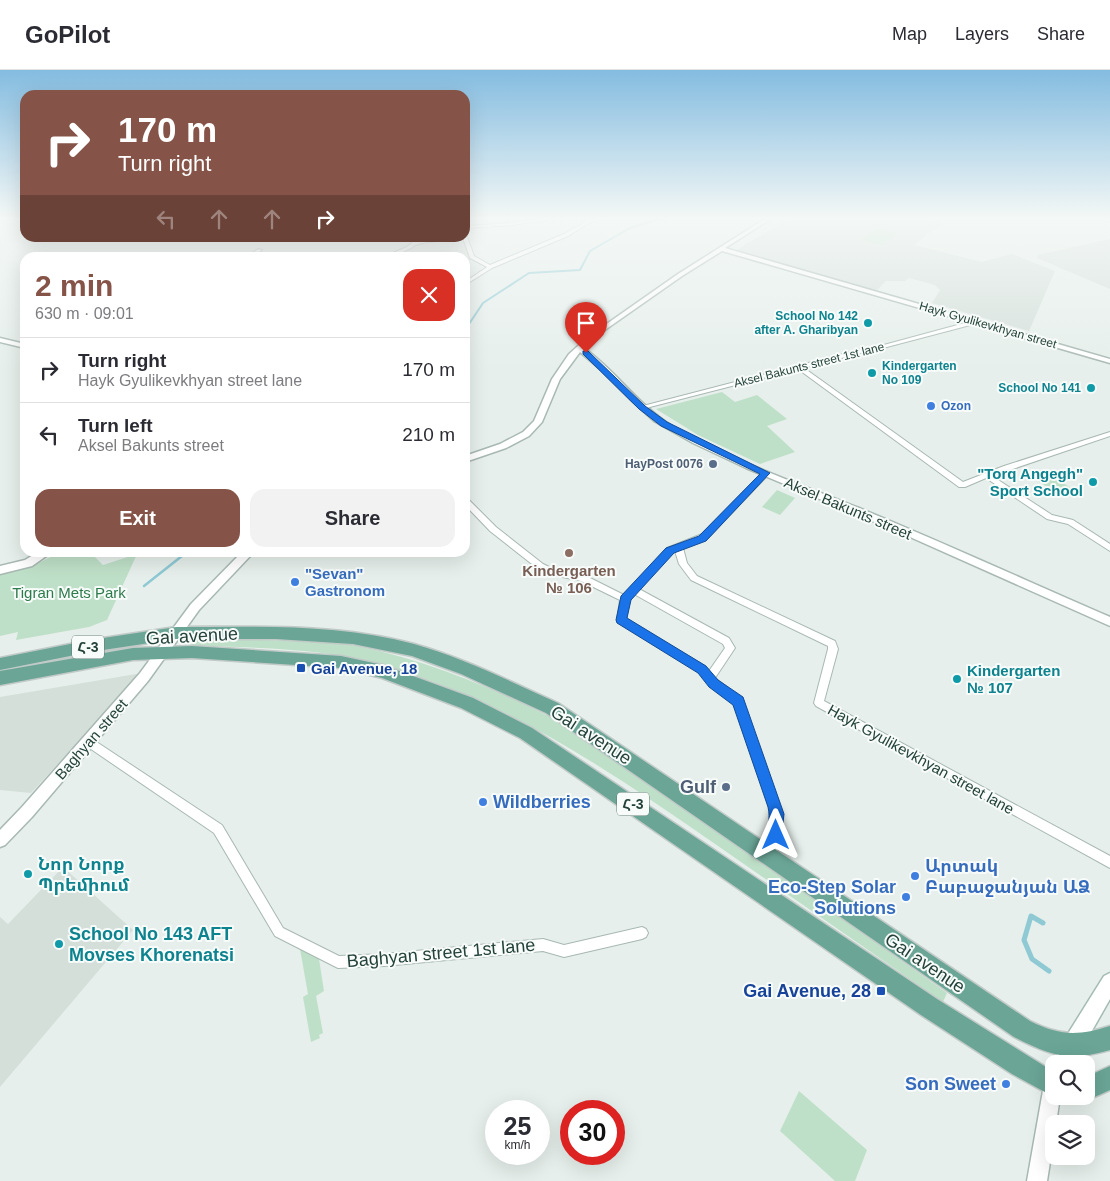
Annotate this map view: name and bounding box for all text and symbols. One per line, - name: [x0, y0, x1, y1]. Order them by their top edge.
- text: GoPilot: [25, 21, 110, 48]
- text: Map: [892, 24, 927, 44]
- text: Layers: [955, 24, 1009, 44]
- text: Share: [1037, 24, 1085, 44]
- icon: right: [35, 110, 100, 175]
- text: 170 m: [118, 110, 217, 149]
- text: Turn right: [118, 151, 211, 176]
- icon: left: [152, 205, 180, 233]
- icon: ahead: [205, 205, 233, 233]
- icon: ahead: [258, 205, 286, 233]
- icon: right: [311, 205, 339, 233]
- text: 2 min: [35, 269, 113, 302]
- button: close: [403, 269, 455, 321]
- street label: Hayk Gyulikevkhyan street: [918, 299, 1059, 351]
- pin: [565, 302, 607, 353]
- text: 630 m · 09:01: [35, 305, 134, 322]
- icon: arrive: [572, 309, 600, 337]
- place label: School No 142 after A. Gharibyan: [754, 309, 858, 337]
- marker: School No 142 after A. Gharibyan: [862, 317, 874, 329]
- street label: Aksel Bakunts street 1st lane: [732, 339, 886, 391]
- text: Turn right: [78, 350, 166, 371]
- icon: right: [35, 356, 63, 384]
- text: 170 m: [402, 359, 455, 380]
- place label: Kindergarten No 109: [882, 359, 957, 387]
- marker: Kindergarten No 109: [866, 367, 878, 379]
- text: Hayk Gyulikevkhyan street lane: [78, 372, 302, 389]
- place label: School No 141: [998, 381, 1081, 395]
- marker: School No 141: [1085, 382, 1097, 394]
- place label: Ozon: [941, 399, 971, 413]
- marker: Ozon: [925, 400, 937, 412]
- text: Turn left: [78, 415, 153, 436]
- icon: left: [35, 421, 63, 449]
- text: 210 m: [402, 424, 455, 445]
- text: Aksel Bakunts street: [78, 437, 224, 454]
- place label: HayPost 0076: [625, 457, 703, 471]
- marker: HayPost 0076: [707, 458, 719, 470]
- place label: "Torq Angegh" Sport School: [977, 465, 1083, 499]
- street label: Aksel Bakunts street: [782, 473, 915, 543]
- marker: "Torq Angegh" Sport School: [1087, 476, 1099, 488]
- button: Exit: [35, 489, 240, 547]
- button: Share: [250, 489, 455, 547]
- marker: Kindergarten № 106: [563, 547, 575, 559]
- place label: Kindergarten № 106: [522, 562, 616, 596]
- place label: "Sevan" Gastronom: [305, 565, 385, 599]
- marker: "Sevan" Gastronom: [289, 576, 301, 588]
- park label: Tigran Mets Park: [12, 584, 126, 601]
- street label: Gai avenue: [146, 624, 238, 648]
- road number: Հ-3: [72, 636, 104, 658]
- place label: Gai Avenue, 18: [311, 660, 417, 677]
- marker: Gai Avenue, 18: [295, 662, 307, 674]
- place label: Kindergarten № 107: [967, 662, 1060, 696]
- marker: Kindergarten № 107: [951, 673, 963, 685]
- street label: Baghyan street: [51, 695, 131, 783]
- street label: Hayk Gyulikevkhyan street lane: [825, 701, 1017, 817]
- street label: Gai avenue: [547, 702, 635, 768]
- place label: Gulf: [680, 777, 717, 797]
- marker: Gulf: [720, 781, 732, 793]
- place label: Wildberries: [493, 792, 591, 812]
- road number: Հ-3: [617, 792, 649, 816]
- marker: Wildberries: [477, 796, 489, 808]
- position arrow: [749, 808, 801, 860]
- place label: Նոր Նորք Պրեմիում: [38, 854, 130, 895]
- place label: Արտակ Բաբաջանյան ԱՁ: [925, 856, 1090, 897]
- marker: Նոր Նորք Պրեմիում: [22, 868, 34, 880]
- marker: Արտակ Բաբաջանյան ԱՁ: [909, 870, 921, 882]
- place label: Eco-Step Solar Solutions: [768, 877, 896, 918]
- marker: Eco-Step Solar Solutions: [900, 891, 912, 903]
- place label: School No 143 AFT Movses Khorenatsi: [69, 924, 234, 965]
- street label: Gai avenue: [881, 929, 969, 997]
- street label: Baghyan street 1st lane: [346, 935, 536, 971]
- marker: School No 143 AFT Movses Khorenatsi: [53, 938, 65, 950]
- place label: Gai Avenue, 28: [743, 981, 871, 1001]
- marker: Gai Avenue, 28: [875, 985, 887, 997]
- map controls: [1045, 1055, 1095, 1165]
- button: search: [1045, 1055, 1095, 1105]
- place label: Son Sweet: [905, 1074, 996, 1094]
- marker: Son Sweet: [1000, 1078, 1012, 1090]
- speed limit sign: 30: [560, 1100, 625, 1165]
- text: 25: [504, 1112, 531, 1140]
- button: layers: [1045, 1115, 1095, 1165]
- text: km/h: [504, 1138, 531, 1152]

